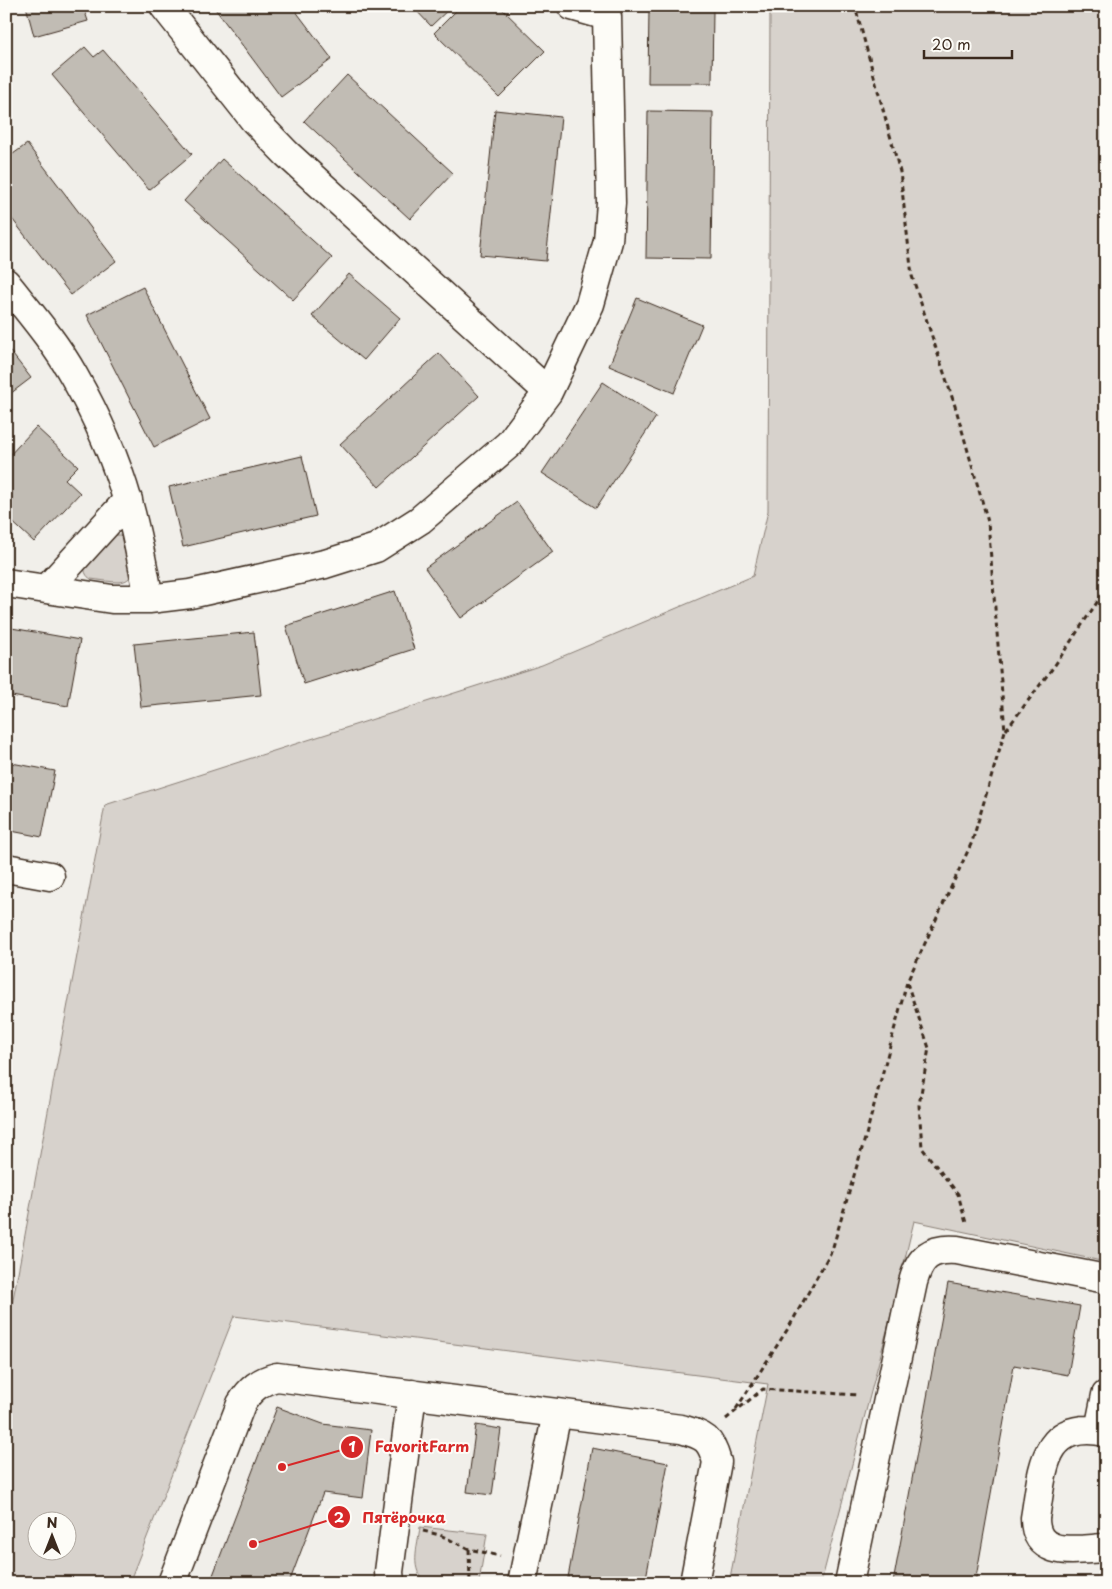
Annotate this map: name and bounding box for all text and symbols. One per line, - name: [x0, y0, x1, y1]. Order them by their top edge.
- scale bar: [924, 28, 1012, 60]
- text: 20 m: [932, 32, 971, 55]
- callout: FavoritFarm: [339, 1432, 479, 1462]
- text: 1: [348, 1434, 356, 1457]
- text: FavoritFarm: [375, 1434, 469, 1457]
- callout: Пятёрочка: [327, 1502, 455, 1532]
- text: 2: [334, 1505, 345, 1528]
- text: Пятёрочка: [362, 1505, 446, 1528]
- north arrow: [28, 1512, 78, 1562]
- text: N: [46, 1512, 58, 1533]

